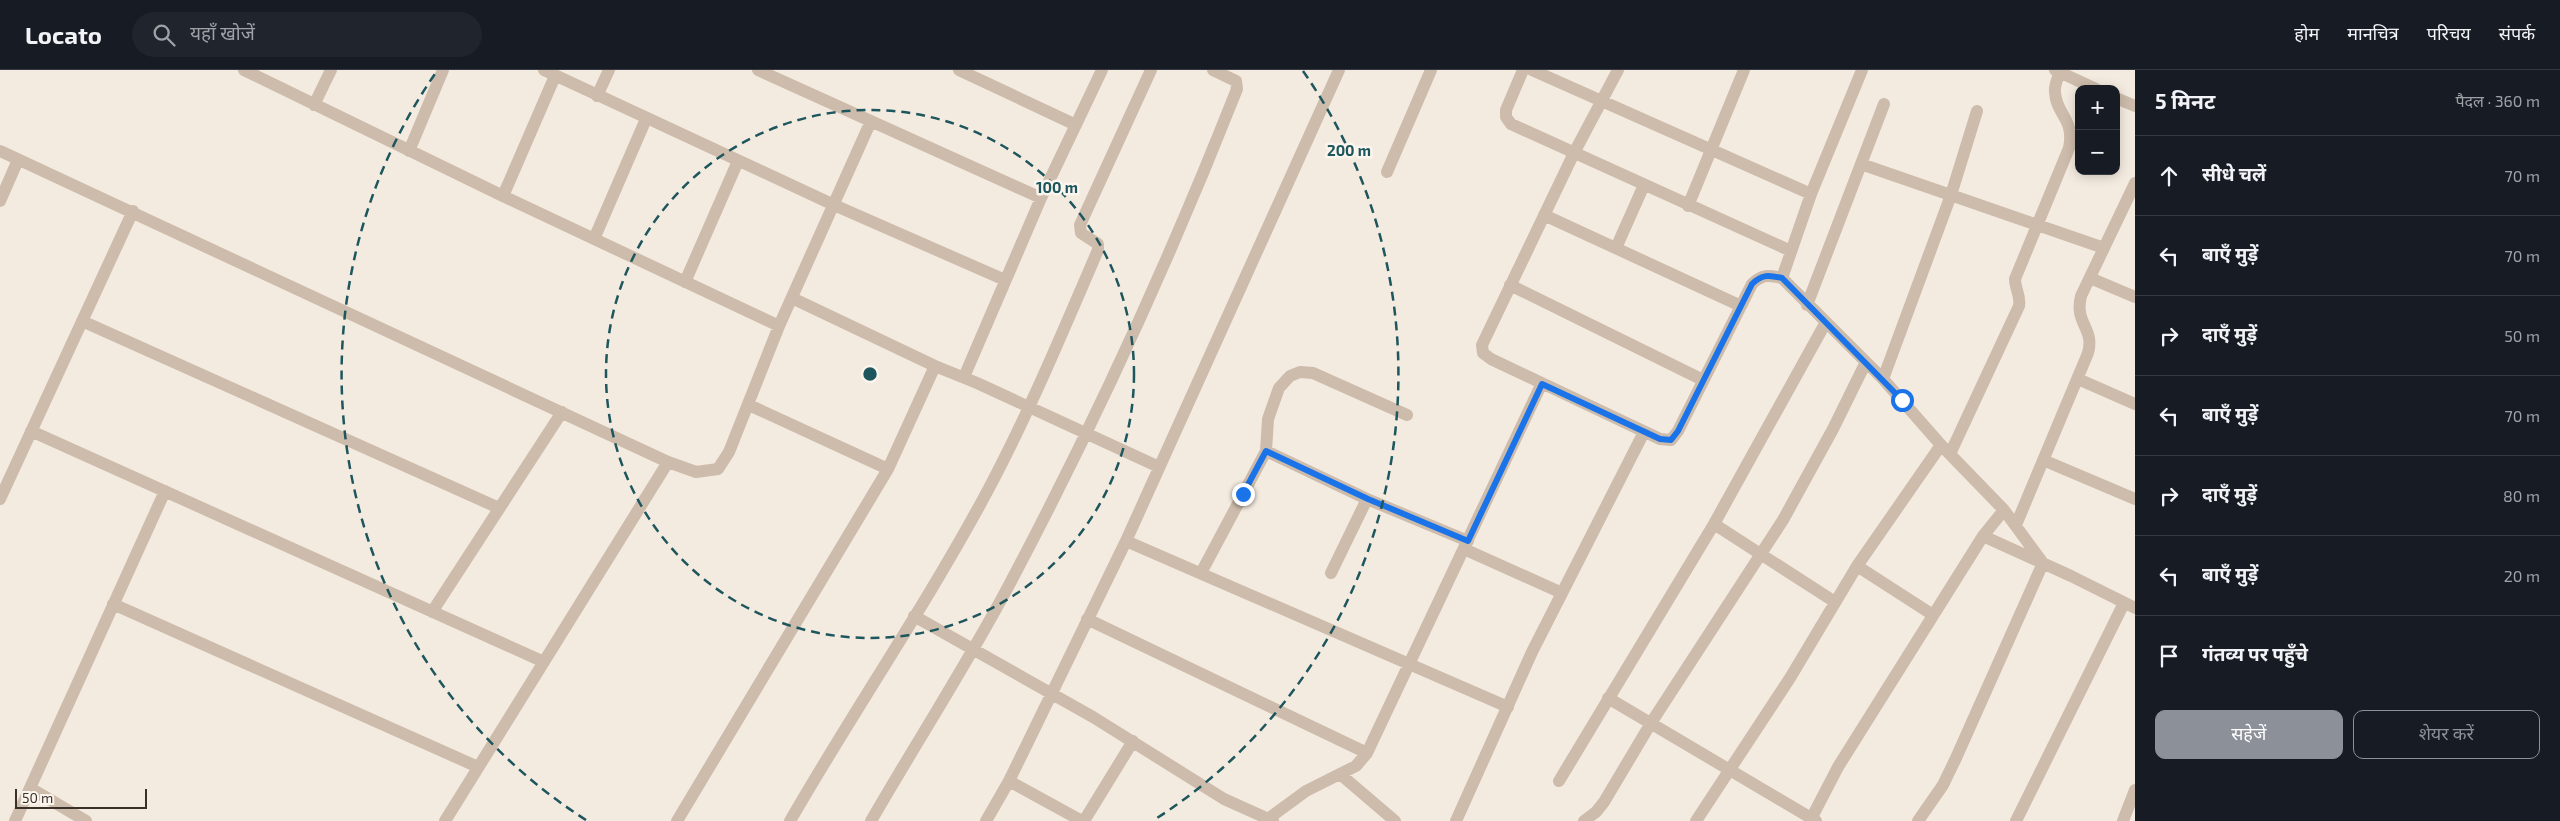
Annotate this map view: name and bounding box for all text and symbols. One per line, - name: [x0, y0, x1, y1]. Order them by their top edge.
- search box: [132, 12, 482, 57]
- text: Locato: [25, 20, 102, 49]
- icon: search: [150, 21, 178, 49]
- text: यहाँ खोजें: [190, 21, 255, 44]
- text: होम: [2294, 22, 2319, 44]
- text: मानचित्र: [2347, 22, 2399, 44]
- text: परिचय: [2427, 22, 2471, 44]
- text: संपर्क: [2499, 22, 2535, 44]
- map controls: [2075, 85, 2120, 175]
- button: +: [2075, 85, 2120, 130]
- text: 5 मिनट: [2155, 88, 2215, 113]
- text: पैदल · 360 m: [2455, 91, 2540, 110]
- button: −: [2075, 130, 2120, 175]
- text: 200 m: [1327, 141, 1371, 159]
- icon: ahead: [2155, 162, 2183, 190]
- text: सीधे चलें: [2202, 162, 2266, 185]
- text: 70 m: [2505, 166, 2540, 185]
- text: 100 m: [1036, 178, 1078, 196]
- icon: left: [2155, 242, 2183, 270]
- text: बाएँ मुड़ें: [2202, 242, 2258, 265]
- text: 70 m: [2505, 246, 2540, 265]
- icon: right: [2155, 322, 2183, 350]
- text: दाएँ मुड़ें: [2202, 322, 2257, 345]
- text: 50 m: [2504, 326, 2540, 345]
- centre of rings: [861, 365, 879, 383]
- route start: [1891, 389, 1914, 412]
- icon: left: [2155, 402, 2183, 430]
- text: बाएँ मुड़ें: [2202, 402, 2258, 425]
- text: 70 m: [2505, 406, 2540, 425]
- icon: right: [2155, 482, 2183, 510]
- text: दाएँ मुड़ें: [2202, 482, 2257, 505]
- route end: [1232, 483, 1255, 506]
- text: 80 m: [2503, 486, 2540, 505]
- icon: left: [2155, 562, 2183, 590]
- text: बाएँ मुड़ें: [2202, 562, 2258, 585]
- text: 20 m: [2504, 566, 2540, 585]
- icon: arrive: [2155, 642, 2183, 670]
- text: गंतव्य पर पहुँचे: [2202, 642, 2308, 665]
- button: सहेजें: [2155, 710, 2343, 759]
- button: शेयर करें: [2353, 710, 2540, 759]
- scale bar: [15, 786, 148, 809]
- text: 50 m: [22, 789, 53, 806]

